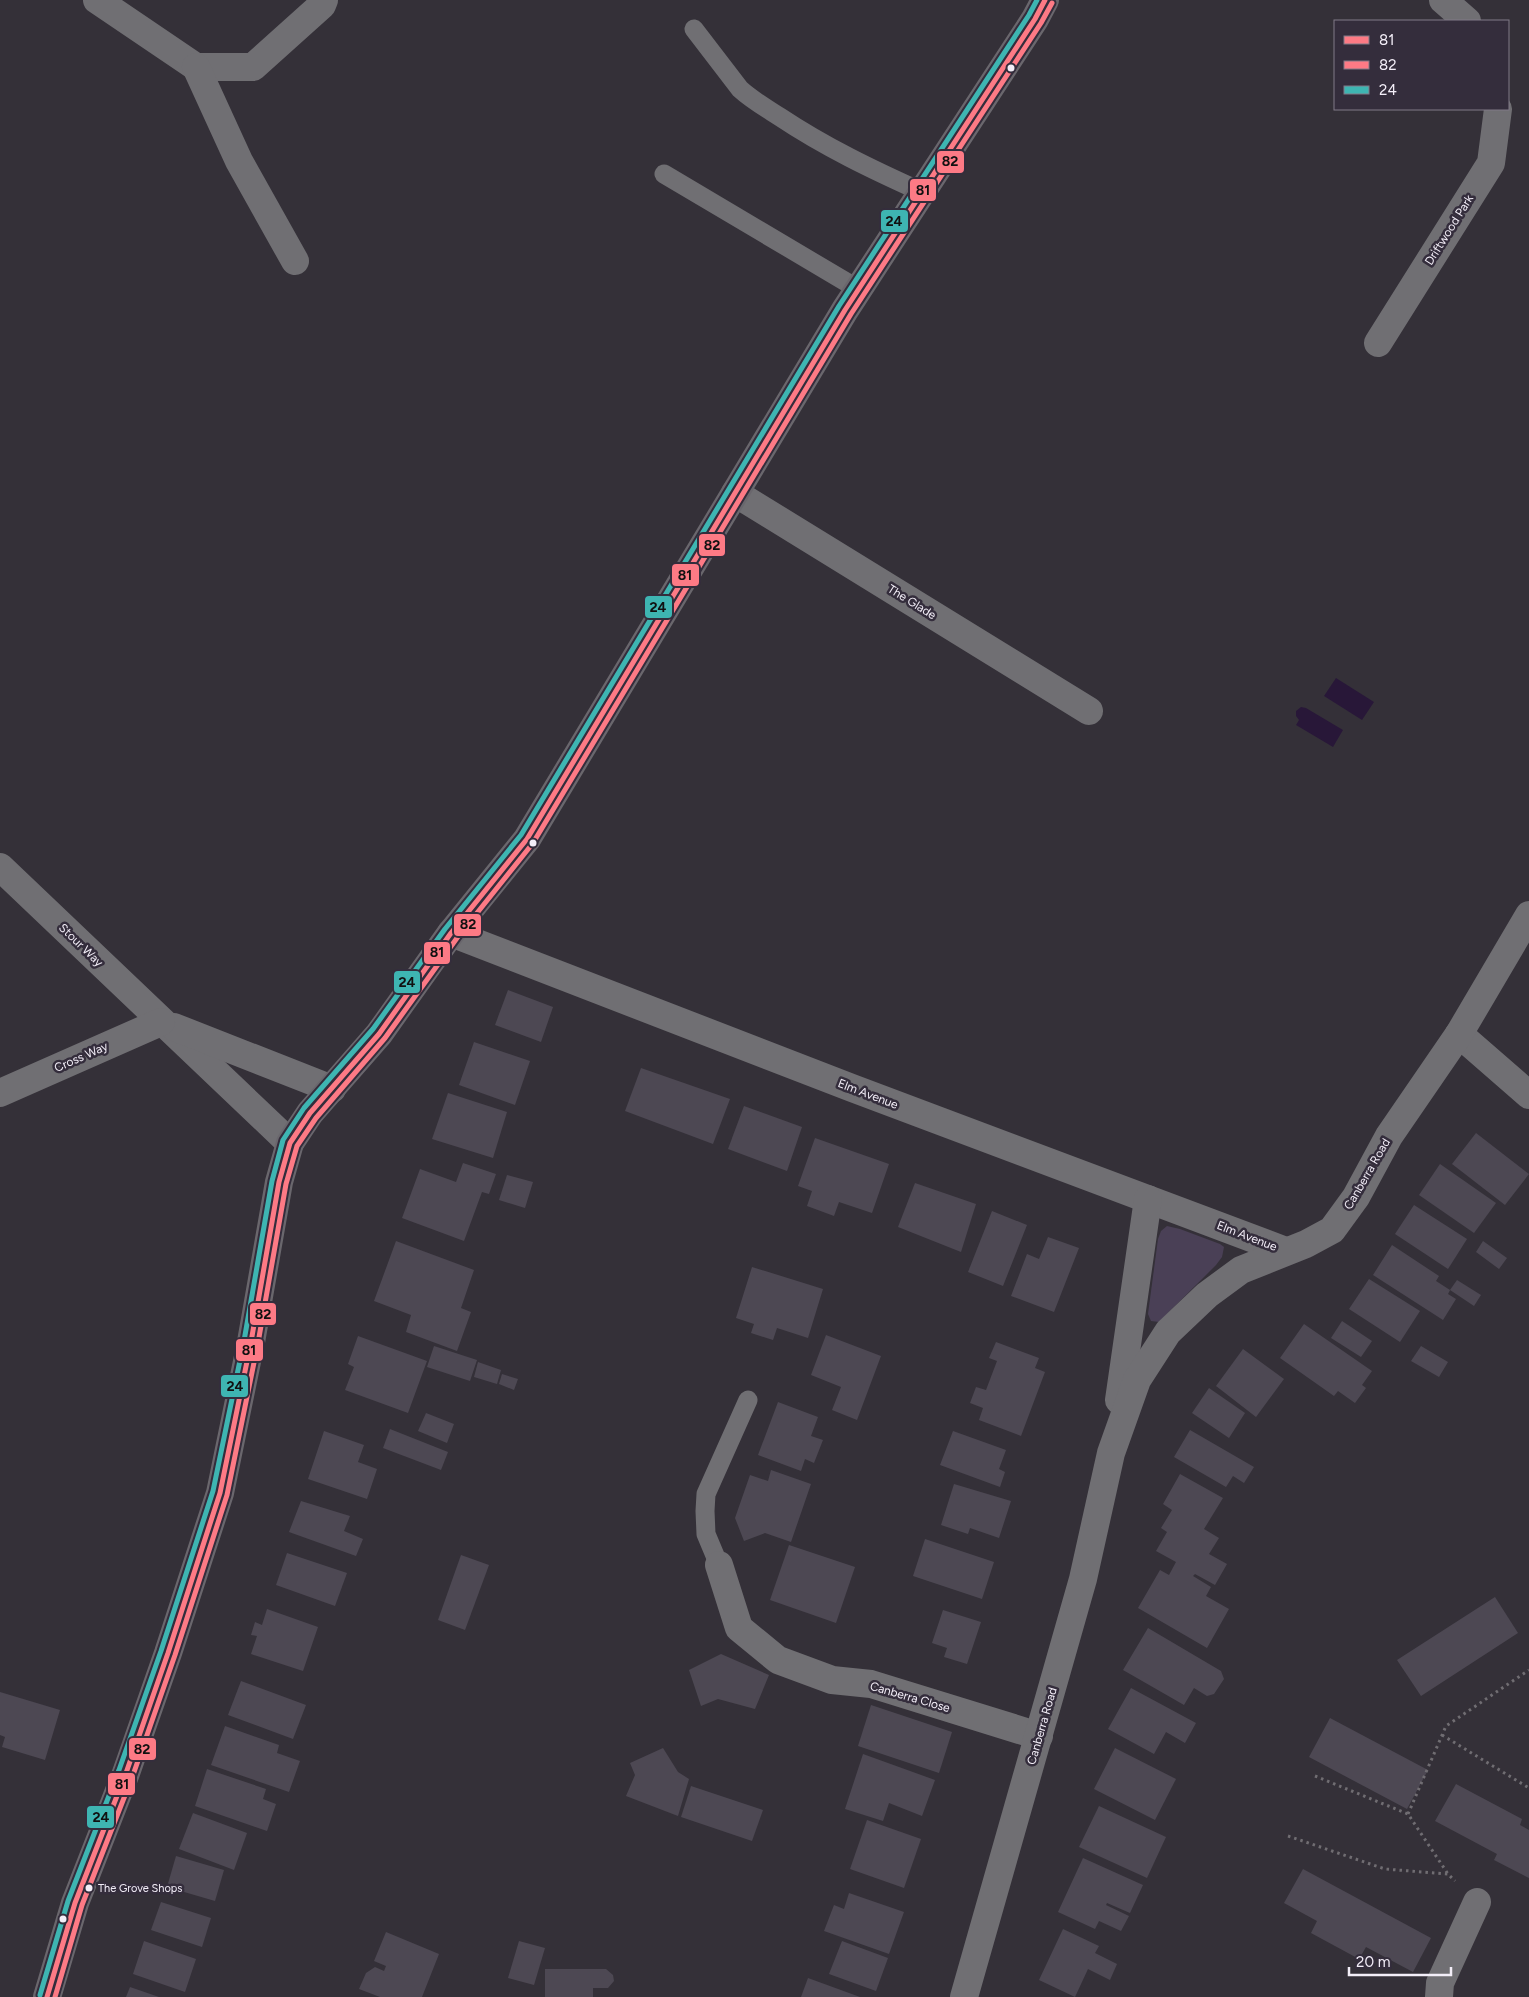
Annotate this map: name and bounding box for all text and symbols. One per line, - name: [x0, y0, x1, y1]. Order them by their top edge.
- legend: [1334, 20, 1509, 110]
- text: 81: [1379, 31, 1394, 49]
- text: 82: [1379, 56, 1397, 74]
- unlabelled marker: [1006, 63, 1016, 73]
- text: 24: [1379, 81, 1397, 99]
- line badge: 82: [936, 150, 965, 174]
- text: 82: [942, 153, 958, 170]
- line badge: 81: [909, 178, 937, 202]
- text: 81: [916, 182, 930, 199]
- street label: Driftwood Park: [1422, 192, 1476, 268]
- line badge: 24: [880, 209, 909, 233]
- text: 24: [886, 213, 903, 230]
- line badge: 82: [698, 533, 726, 557]
- text: 82: [704, 537, 720, 554]
- line badge: 81: [671, 563, 700, 587]
- text: 81: [678, 567, 692, 584]
- street label: The Glade: [885, 582, 939, 623]
- line badge: 24: [644, 595, 673, 619]
- text: 24: [650, 599, 667, 616]
- unlabelled marker: [528, 838, 538, 848]
- line badge: 82: [453, 913, 482, 937]
- text: 82: [460, 916, 476, 933]
- street label: Stour Way: [56, 921, 106, 970]
- line badge: 81: [423, 941, 451, 965]
- text: 81: [430, 944, 444, 961]
- line badge: 24: [393, 970, 421, 994]
- text: 24: [399, 974, 416, 991]
- street label: Cross Way: [52, 1039, 111, 1075]
- street label: Elm Avenue: [836, 1076, 901, 1112]
- street label: Canberra Road: [1341, 1136, 1393, 1212]
- street label: Elm Avenue: [1215, 1218, 1280, 1254]
- line badge: 82: [249, 1302, 277, 1326]
- text: 82: [255, 1306, 271, 1323]
- line badge: 81: [235, 1338, 264, 1362]
- text: 81: [242, 1342, 256, 1359]
- line badge: 24: [220, 1374, 249, 1398]
- text: 24: [227, 1378, 244, 1395]
- street label: Canberra Close: [868, 1679, 952, 1715]
- street label: Canberra Road: [1024, 1686, 1060, 1766]
- line badge: 82: [128, 1737, 157, 1761]
- text: 82: [134, 1741, 150, 1758]
- line badge: 81: [107, 1772, 136, 1796]
- text: 81: [115, 1776, 129, 1793]
- line badge: 24: [86, 1805, 115, 1829]
- text: 24: [93, 1809, 110, 1826]
- place label: The Grove Shops: [98, 1882, 182, 1895]
- marker: The Grove Shops: [84, 1883, 94, 1893]
- unlabelled marker: [58, 1914, 68, 1924]
- scale bar: [1349, 1944, 1452, 1976]
- text: 20 m: [1356, 1953, 1390, 1971]

